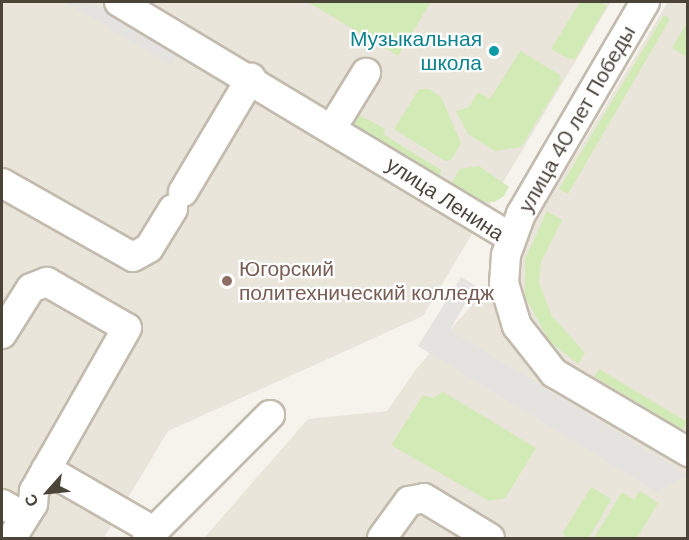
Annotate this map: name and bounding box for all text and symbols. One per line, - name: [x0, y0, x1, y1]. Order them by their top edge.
- street label: улица 40 лет Победы: [513, 21, 641, 217]
- place label: Музыкальная школа: [350, 26, 482, 76]
- marker: Музыкальная школа: [487, 44, 501, 58]
- street label: улица Ленина: [381, 152, 509, 246]
- place label: Югорский политехнический колледж: [239, 256, 494, 306]
- marker: Югорский политехнический колледж: [220, 274, 234, 288]
- north arrow: [18, 462, 78, 522]
- text: С: [20, 490, 43, 510]

